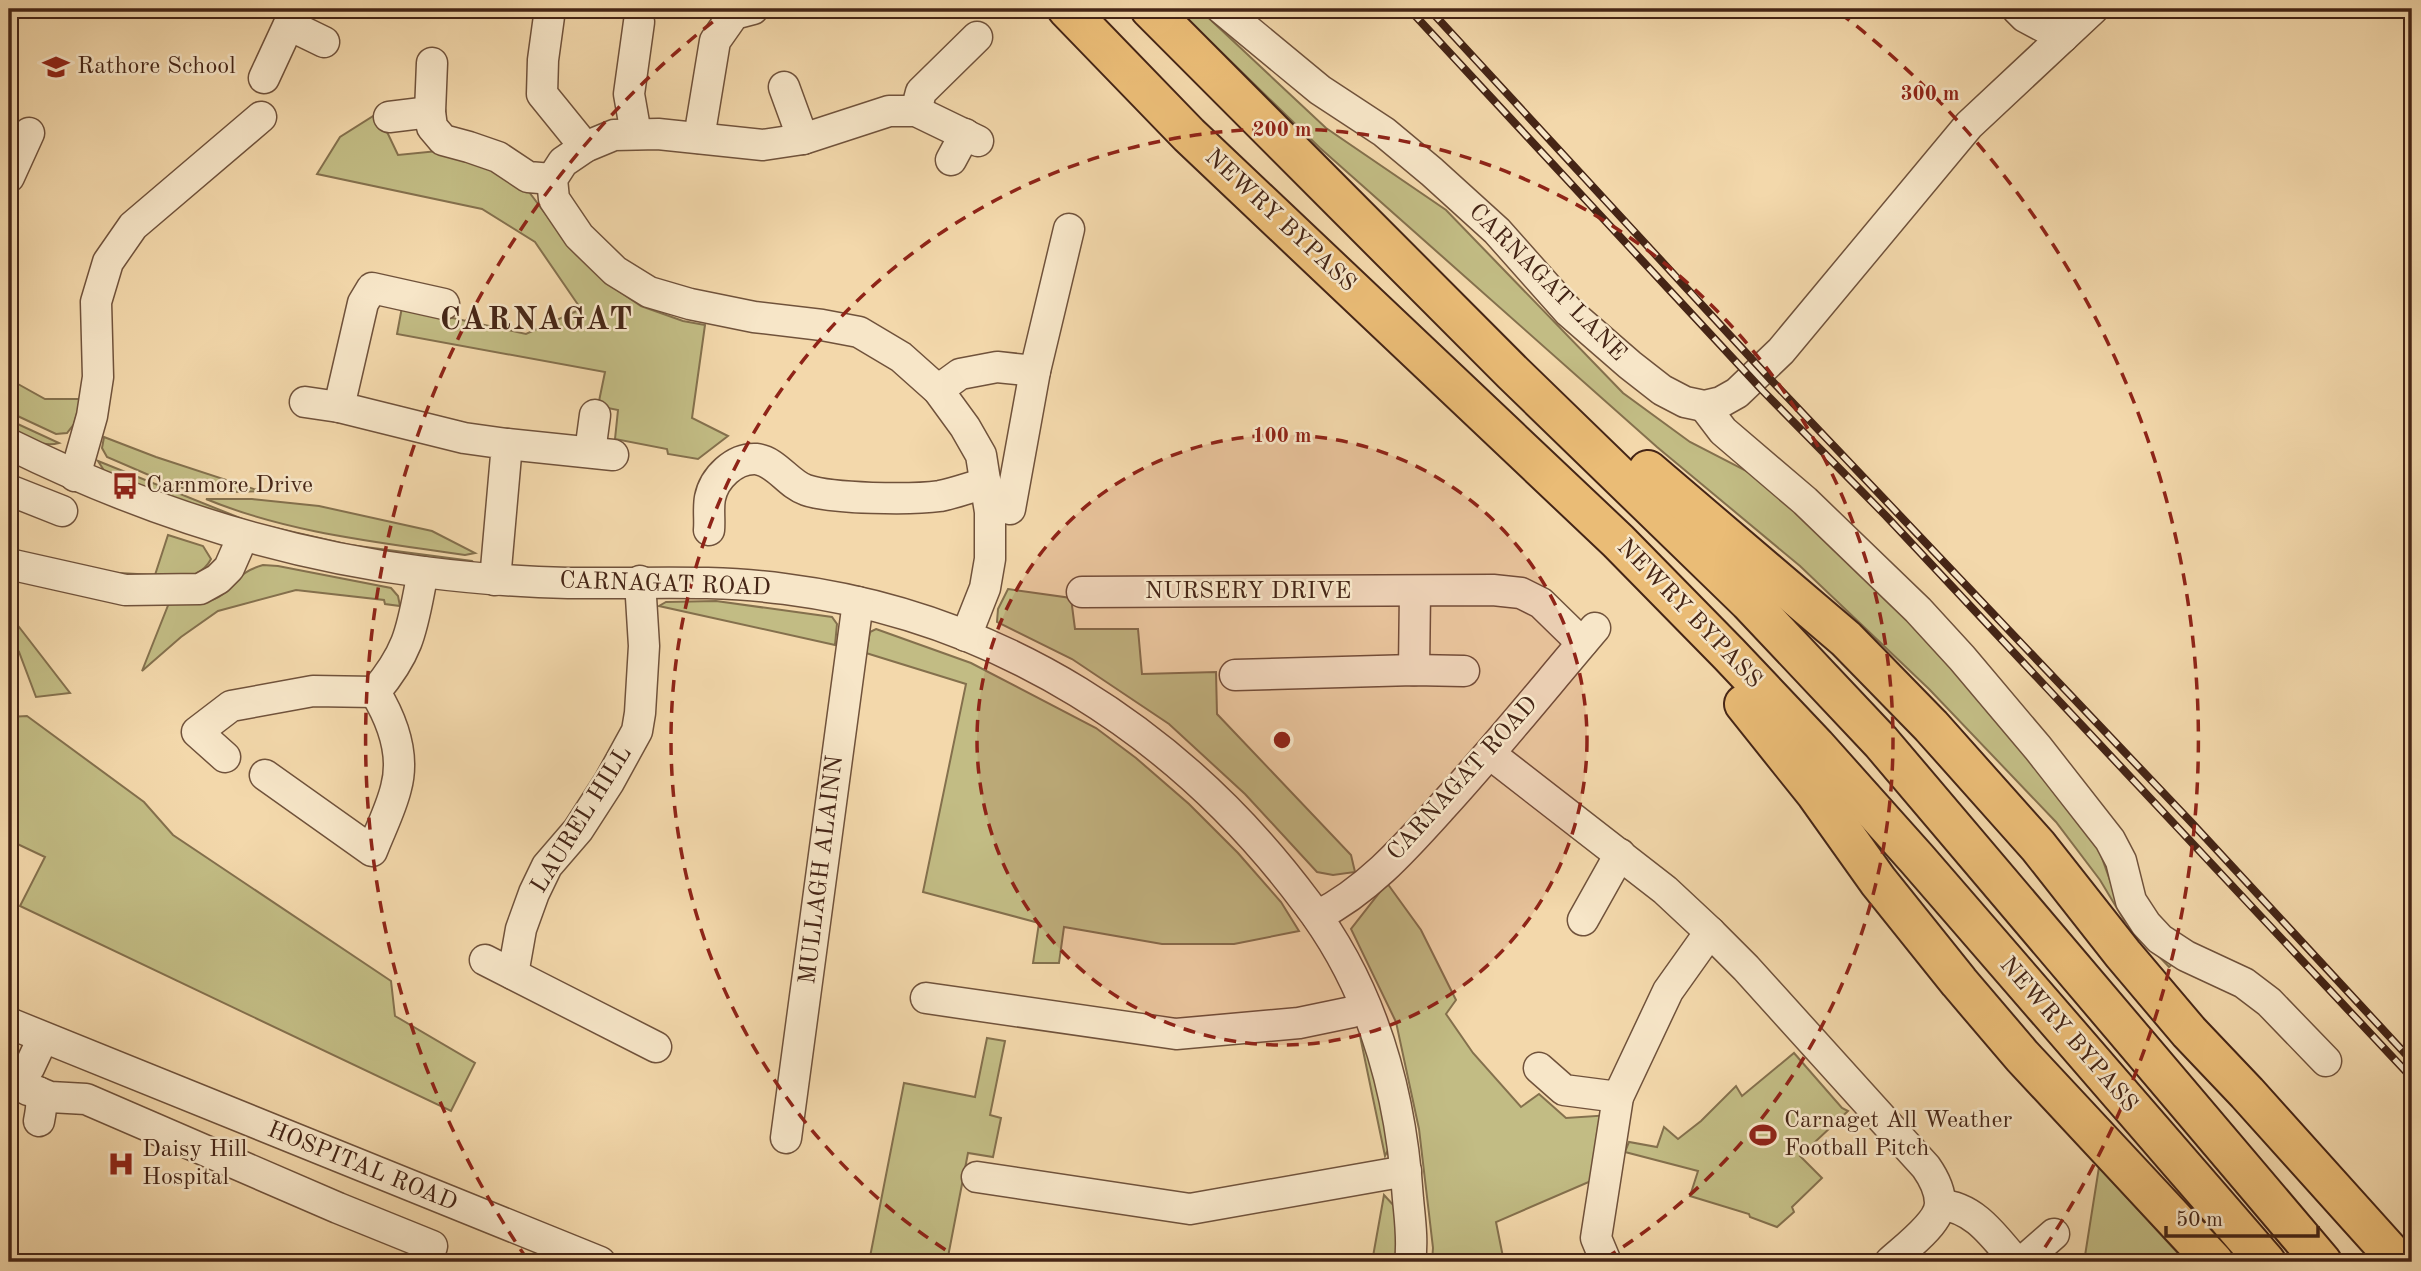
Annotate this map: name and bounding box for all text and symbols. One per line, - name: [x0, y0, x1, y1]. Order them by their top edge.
- school or university icon: Rathore School: [41, 52, 71, 82]
- place label: Rathore School: [77, 55, 236, 79]
- text: 300 m: [1900, 84, 1960, 105]
- text: 200 m: [1252, 120, 1312, 141]
- street label: NEWRY BYPASS: [1200, 145, 1360, 297]
- street label: CARNAGAT LANE: [1464, 200, 1630, 366]
- district label: CARNAGAT: [440, 305, 634, 337]
- text: 100 m: [1252, 426, 1312, 447]
- bus stop icon: Carnmore Drive: [110, 471, 140, 501]
- place label: Carnmore Drive: [146, 474, 313, 498]
- street label: NEWRY BYPASS: [1612, 535, 1766, 693]
- street label: CARNAGAT ROAD: [559, 569, 771, 601]
- street label: NURSERY DRIVE: [1145, 580, 1351, 604]
- street label: CARNAGAT ROAD: [1383, 692, 1543, 866]
- centre of rings: [1270, 728, 1294, 752]
- street label: LAUREL HILL: [527, 742, 637, 898]
- street label: MULLAGH ALAINN: [796, 754, 848, 986]
- street label: NEWRY BYPASS: [1994, 953, 2142, 1117]
- place label: Carnaget All Weather Football Pitch: [1784, 1109, 2012, 1161]
- street label: HOSPITAL ROAD: [264, 1118, 460, 1216]
- sports icon: Carnaget All Weather Football Pitch: [1748, 1120, 1778, 1150]
- place label: Daisy Hill Hospital: [142, 1138, 247, 1190]
- hospital icon: Daisy Hill Hospital: [106, 1149, 136, 1179]
- scale bar: [2166, 1194, 2318, 1238]
- text: 50 m: [2176, 1210, 2223, 1231]

